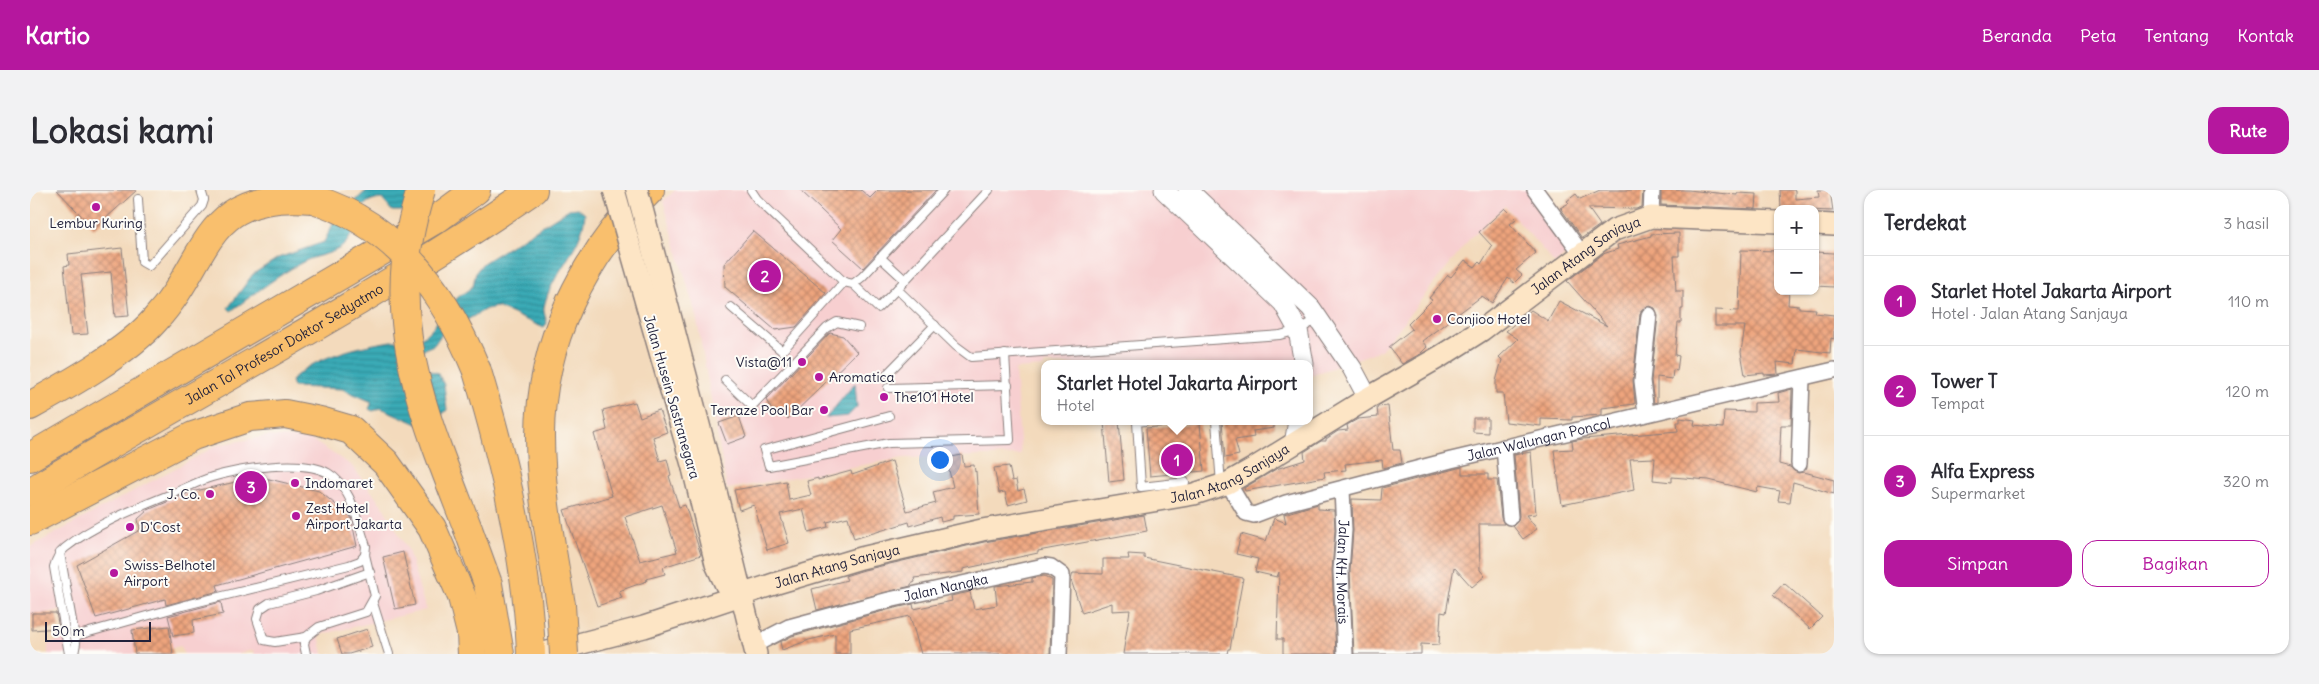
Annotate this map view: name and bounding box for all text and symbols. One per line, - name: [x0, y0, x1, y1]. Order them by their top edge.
- text: Kartio: [25, 20, 90, 50]
- text: Beranda: [1982, 24, 2052, 47]
- text: Peta: [2080, 24, 2116, 47]
- text: Tentang: [2144, 24, 2209, 47]
- text: Kontak: [2237, 24, 2294, 47]
- button: Rute: [2208, 107, 2289, 154]
- text: Lokasi kami: [30, 108, 214, 152]
- marker: Lembur Kuring: [90, 201, 102, 213]
- map controls: [1774, 205, 1819, 295]
- button: +: [1774, 205, 1819, 250]
- text: Terdekat: [1884, 209, 1966, 236]
- street label: Jalan Atang Sanjaya: [1527, 212, 1643, 299]
- text: 3 hasil: [2223, 213, 2269, 233]
- place label: Lembur Kuring: [49, 214, 143, 232]
- button: −: [1774, 250, 1819, 295]
- pin: 2: [749, 257, 781, 295]
- street label: Jalan Tol Profesor Doktor Sedyatmo: [182, 279, 387, 409]
- text: Starlet Hotel Jakarta Airport: [1931, 279, 2171, 303]
- text: 1: [1897, 291, 1903, 311]
- text: 110 m: [2228, 291, 2269, 311]
- text: Hotel · Jalan Atang Sanjaya: [1931, 303, 2128, 323]
- place label: Conjioo Hotel: [1447, 310, 1530, 328]
- street label: Jalan Husein Sastranegara: [640, 313, 704, 481]
- marker: Conjioo Hotel: [1431, 313, 1443, 325]
- place label: Vista@11: [736, 353, 792, 371]
- marker: Vista@11: [796, 356, 808, 368]
- popup: [1041, 360, 1313, 425]
- place label: Aromatica: [829, 368, 895, 386]
- text: Tower T: [1931, 369, 1998, 393]
- marker: Aromatica: [813, 371, 825, 383]
- text: Starlet Hotel Jakarta Airport: [1057, 371, 1297, 395]
- text: 2: [1896, 381, 1904, 401]
- text: 120 m: [2226, 381, 2269, 401]
- place label: The101 Hotel: [894, 388, 974, 406]
- marker: The101 Hotel: [878, 391, 890, 403]
- text: Tempat: [1931, 393, 1985, 413]
- text: Hotel: [1057, 395, 1095, 415]
- place label: Terraze Pool Bar: [710, 401, 814, 419]
- marker: Terraze Pool Bar: [818, 404, 830, 416]
- street label: Jalan Walungan Poncol: [1465, 414, 1612, 465]
- street label: Jalan Atang Sanjaya: [1169, 440, 1293, 507]
- pin: 1: [1161, 441, 1193, 479]
- your location: [927, 447, 953, 473]
- text: Alfa Express: [1931, 459, 2035, 483]
- pin: 3: [235, 468, 267, 506]
- text: 3: [1895, 471, 1905, 491]
- text: 320 m: [2223, 471, 2269, 491]
- place label: Indomaret: [305, 474, 373, 492]
- marker: Indomaret: [289, 477, 301, 489]
- text: Supermarket: [1931, 483, 2025, 503]
- place label: J. Co.: [167, 485, 200, 503]
- marker: J. Co.: [204, 488, 216, 500]
- place label: Zest Hotel Airport Jakarta: [306, 499, 402, 533]
- marker: Zest Hotel Airport Jakarta: [290, 510, 302, 522]
- place label: D'Cost: [140, 518, 181, 536]
- street label: Jalan KH. Morais: [1332, 519, 1353, 625]
- marker: D'Cost: [124, 521, 136, 533]
- street label: Jalan Atang Sanjaya: [772, 540, 902, 592]
- button: Simpan: [1884, 540, 2072, 587]
- button: Bagikan: [2082, 540, 2269, 587]
- place label: Swiss-Belhotel Airport: [124, 556, 215, 590]
- marker: Swiss-Belhotel Airport: [108, 567, 120, 579]
- street label: Jalan Nangka: [902, 570, 990, 606]
- scale bar: [45, 619, 151, 642]
- text: 50 m: [52, 622, 85, 640]

